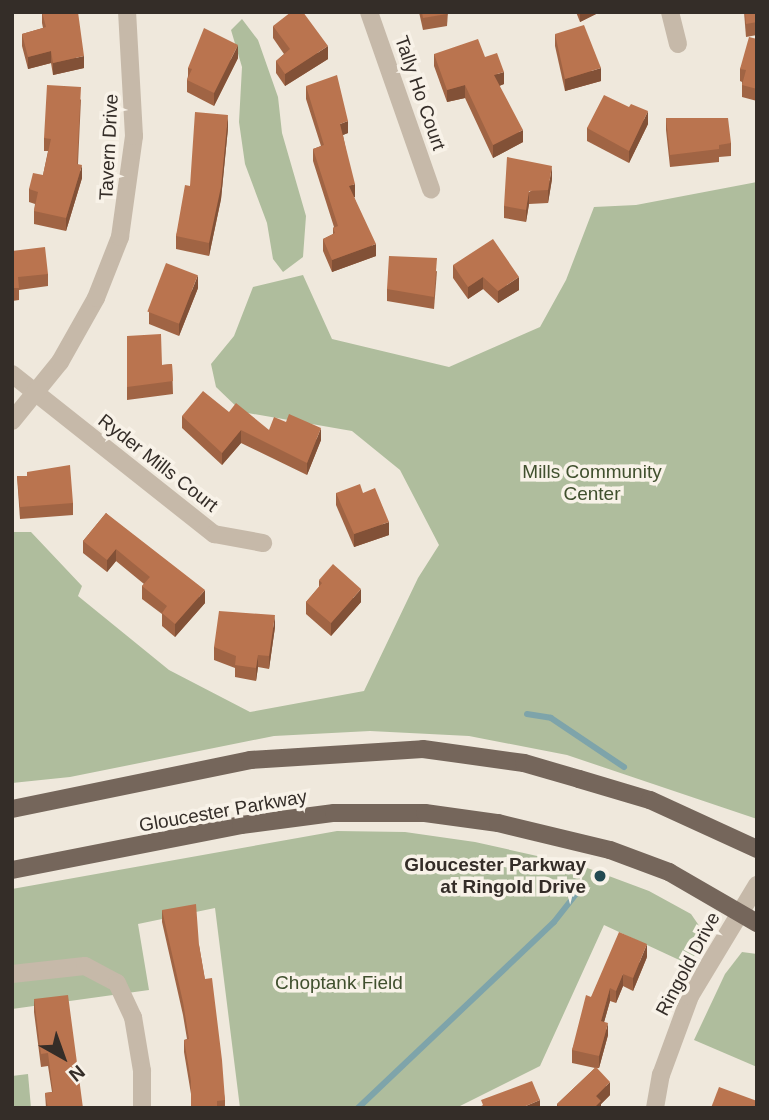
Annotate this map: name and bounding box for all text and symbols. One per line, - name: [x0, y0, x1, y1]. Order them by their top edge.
- street label: Tally Ho Court: [390, 33, 450, 153]
- street label: Tavern Drive: [95, 93, 123, 201]
- street label: Ryder Mills Court: [94, 409, 222, 517]
- park label: Mills Community Center: [522, 461, 662, 505]
- street label: Gloucester Parkway: [137, 785, 309, 837]
- place label: Gloucester Parkway at Ringold Drive: [404, 854, 586, 898]
- marker: Gloucester Parkway at Ringold Drive: [592, 868, 608, 884]
- street label: Ringold Drive: [651, 908, 725, 1020]
- park label: Choptank Field: [275, 972, 403, 994]
- north arrow: [28, 1022, 98, 1092]
- text: N: [65, 1061, 89, 1086]

